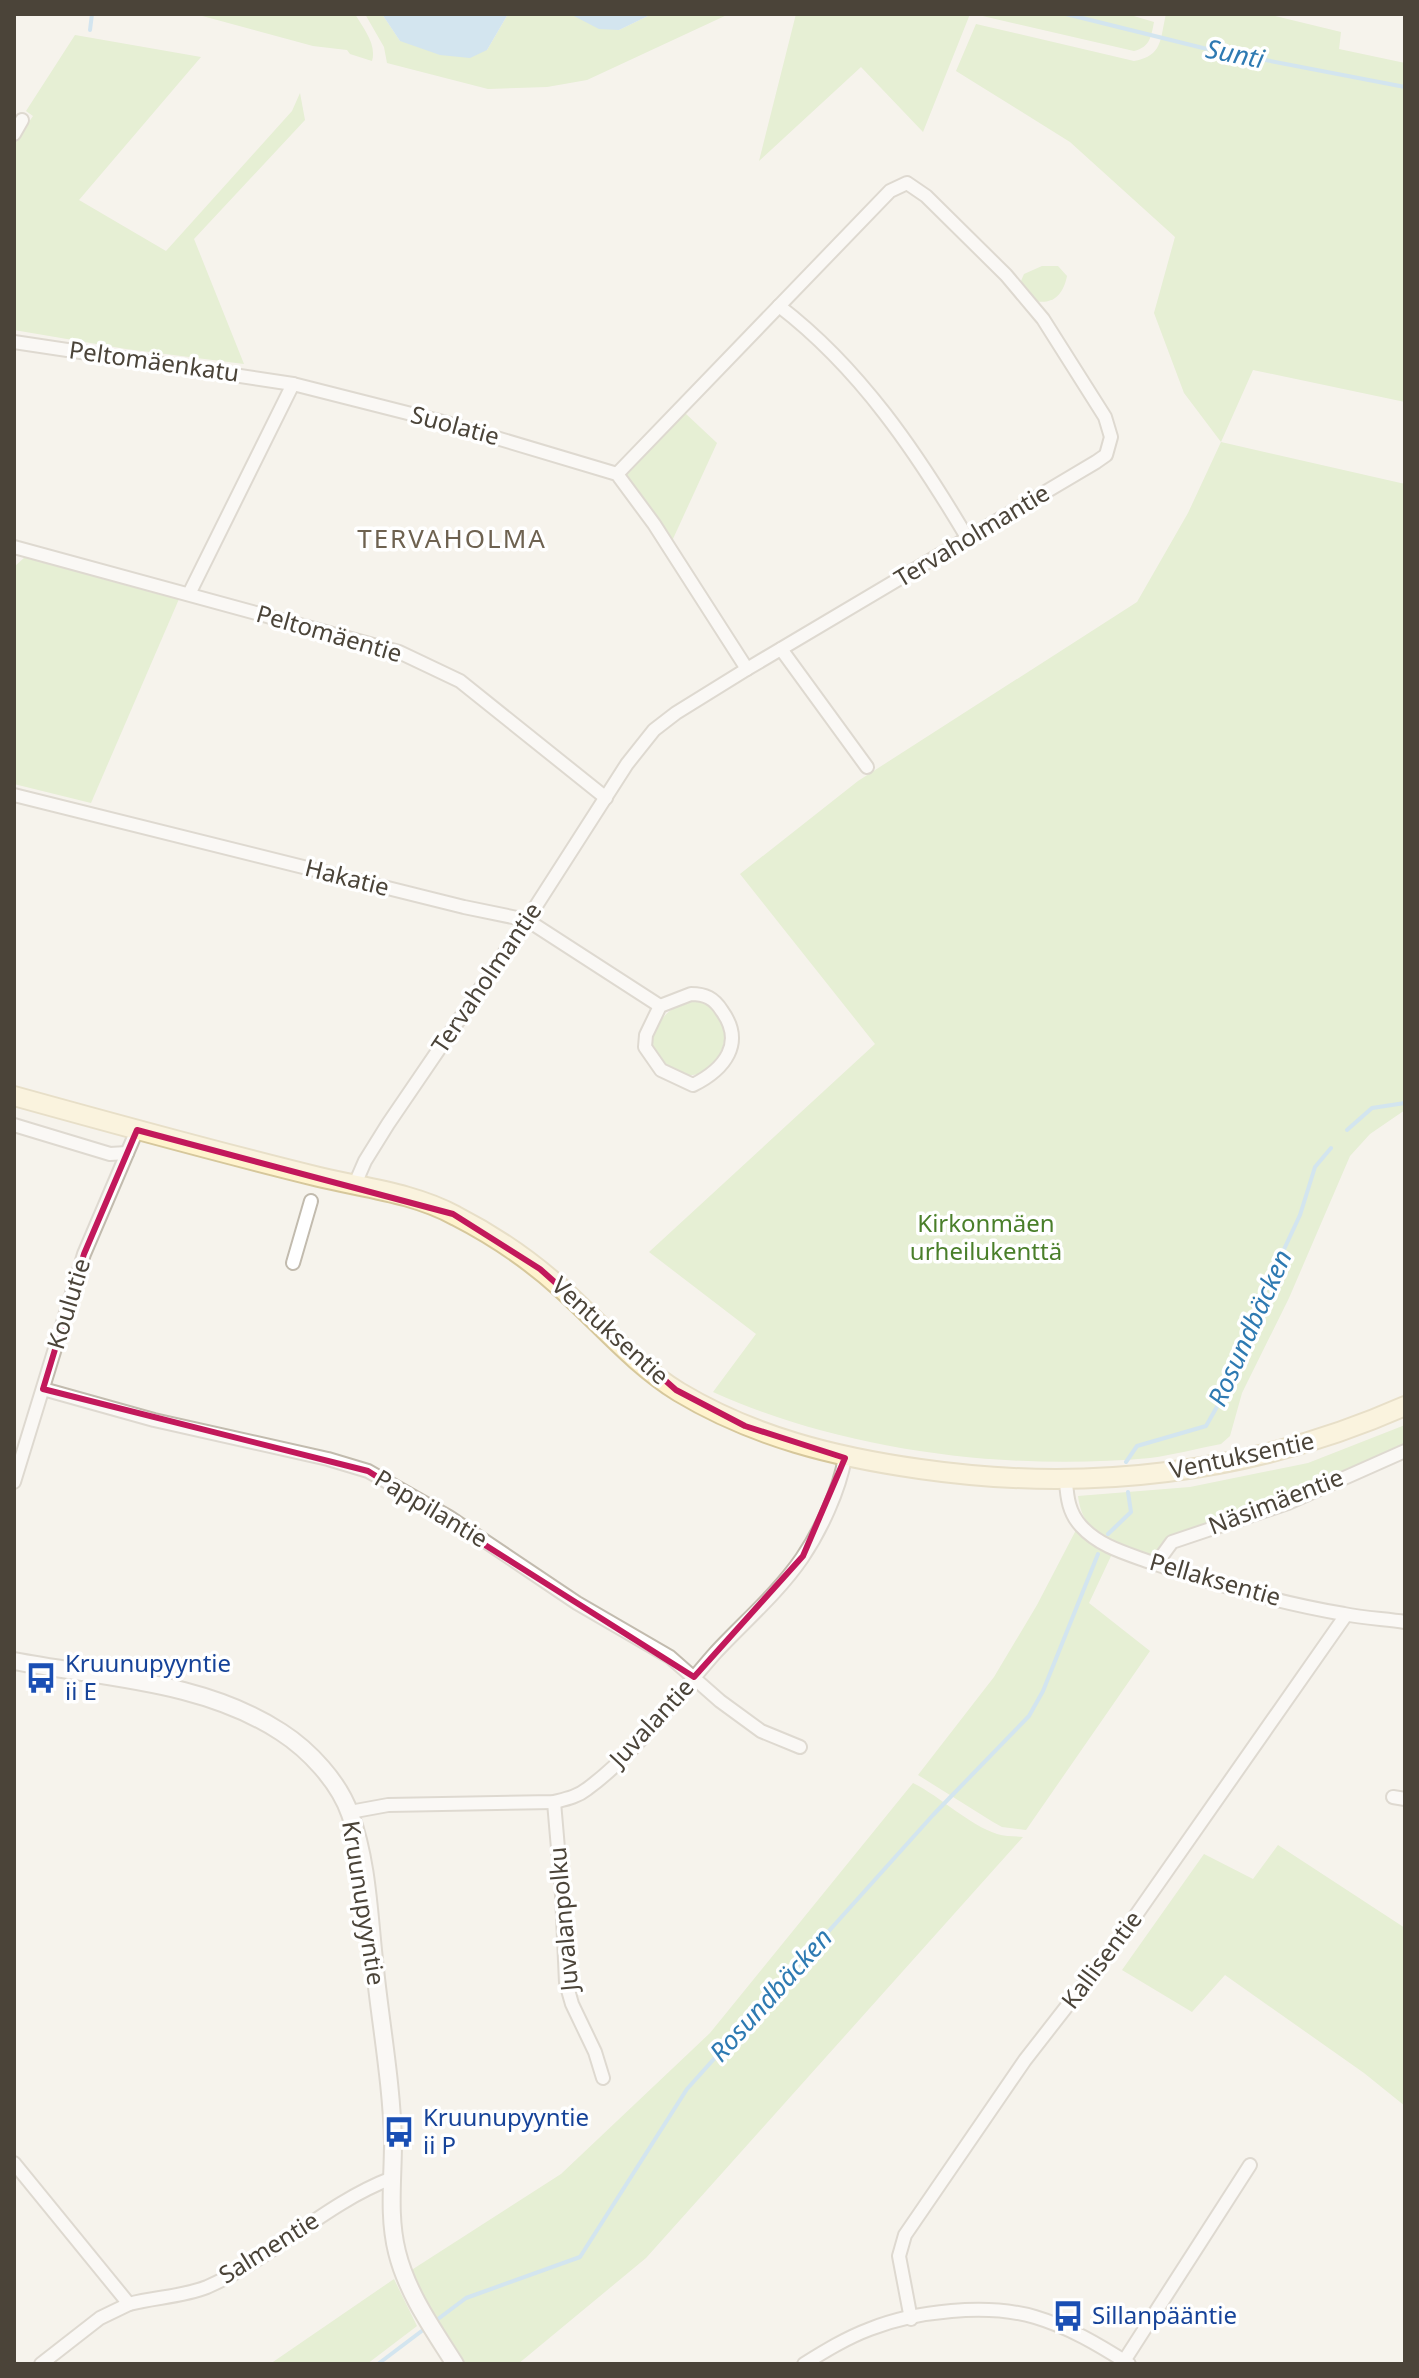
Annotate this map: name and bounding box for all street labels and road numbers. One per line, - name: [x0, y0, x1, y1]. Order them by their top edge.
- street label: Peltomäenkatu: [67, 332, 241, 389]
- street label: Suolatie: [407, 397, 503, 452]
- street label: Tervaholmantie: [888, 475, 1055, 594]
- street label: Peltomäentie: [253, 596, 406, 669]
- street label: Hakatie: [302, 850, 393, 903]
- street label: Tervaholmantie: [423, 895, 548, 1059]
- street label: Koulutie: [38, 1254, 97, 1353]
- street label: Ventuksentie: [545, 1268, 677, 1391]
- street label: Ventuksentie: [1166, 1423, 1317, 1486]
- street label: Näsimäentie: [1203, 1460, 1348, 1541]
- street label: Pappilantie: [369, 1461, 495, 1554]
- street label: Pellaksentie: [1146, 1544, 1285, 1613]
- street label: Juvalantie: [600, 1671, 700, 1775]
- street label: Kruunupyyntie: [335, 1818, 394, 1987]
- street label: Juvalanpolku: [540, 1846, 585, 1995]
- street label: Kallisentie: [1053, 1903, 1149, 2015]
- street label: Salmentie: [212, 2203, 324, 2290]

